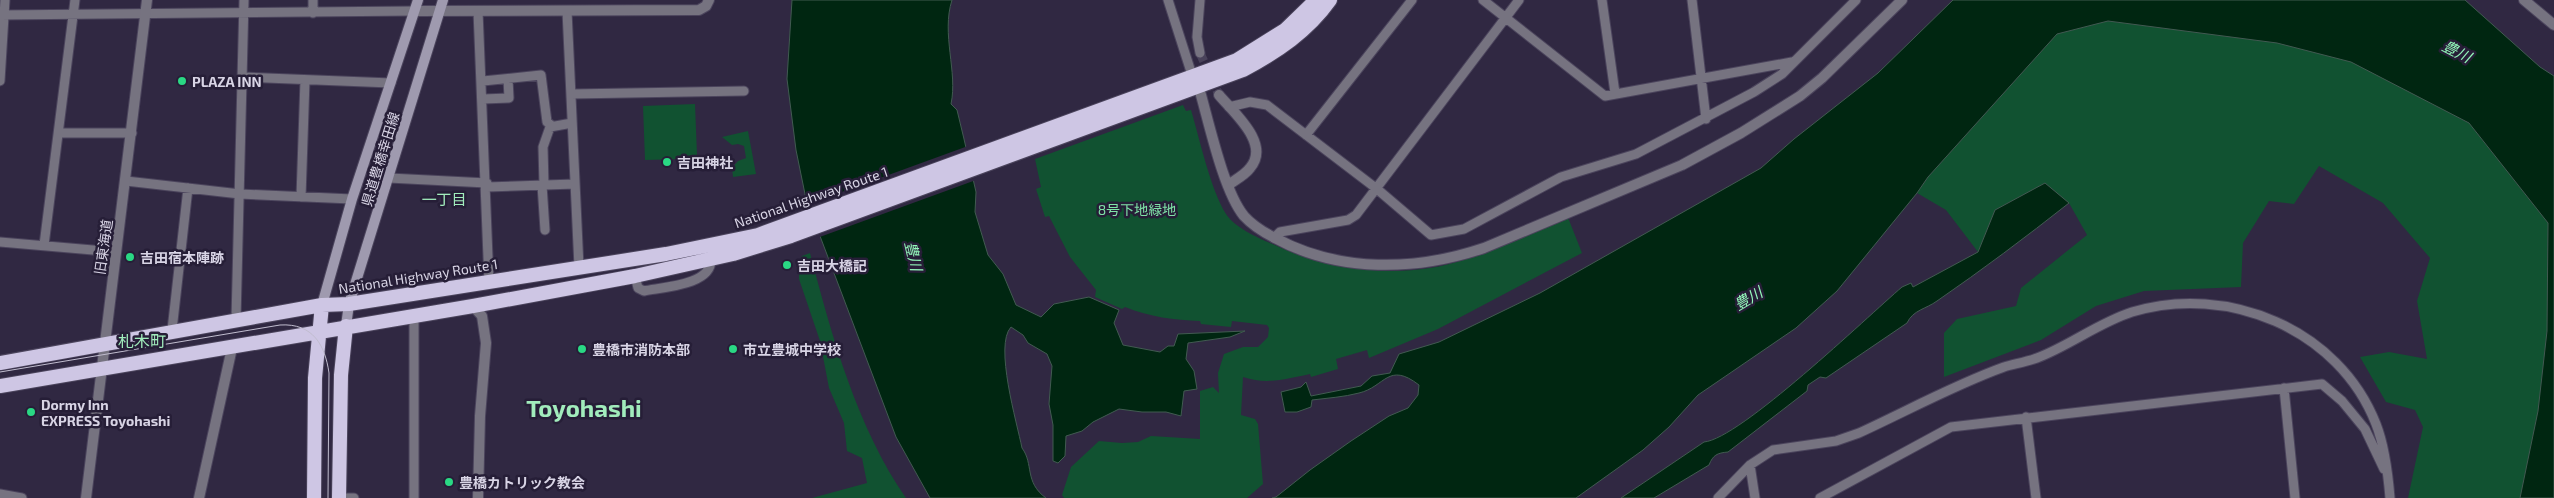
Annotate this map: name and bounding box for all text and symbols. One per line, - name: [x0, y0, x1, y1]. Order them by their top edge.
- water label: 豊川: [2440, 36, 2476, 67]
- place label: PLAZA INN: [192, 73, 262, 90]
- marker: PLAZA INN: [176, 75, 188, 87]
- street label: 県道豊橋幸田線: [358, 110, 402, 208]
- place label: 吉田神社: [677, 154, 733, 171]
- marker: 吉田神社: [661, 156, 673, 168]
- street label: National Highway Route 1: [732, 163, 890, 231]
- district label: 一丁目: [421, 190, 467, 208]
- park label: 8号下地緑地: [1098, 201, 1176, 218]
- street label: 旧東海道: [91, 218, 115, 276]
- water label: 豊川: [902, 239, 927, 275]
- place label: 吉田宿本陣跡: [140, 249, 224, 266]
- marker: 吉田宿本陣跡: [124, 251, 136, 263]
- street label: National Highway Route 1: [337, 255, 499, 297]
- place label: 吉田大橋記: [797, 257, 867, 274]
- marker: 吉田大橋記: [781, 259, 793, 271]
- water label: 豊川: [1731, 282, 1767, 313]
- district label: 札木町: [118, 331, 166, 350]
- place label: 豊橋市消防本部: [592, 341, 690, 358]
- place label: 市立豊城中学校: [743, 341, 841, 358]
- marker: 豊橋市消防本部: [576, 343, 588, 355]
- marker: 市立豊城中学校: [727, 343, 739, 355]
- district label: Toyohashi: [526, 393, 642, 422]
- place label: Dormy Inn EXPRESS Toyohashi: [41, 396, 170, 429]
- marker: Dormy Inn EXPRESS Toyohashi: [25, 406, 37, 418]
- place label: 豊橋カトリック教会: [459, 474, 585, 491]
- marker: 豊橋カトリック教会: [443, 476, 455, 488]

